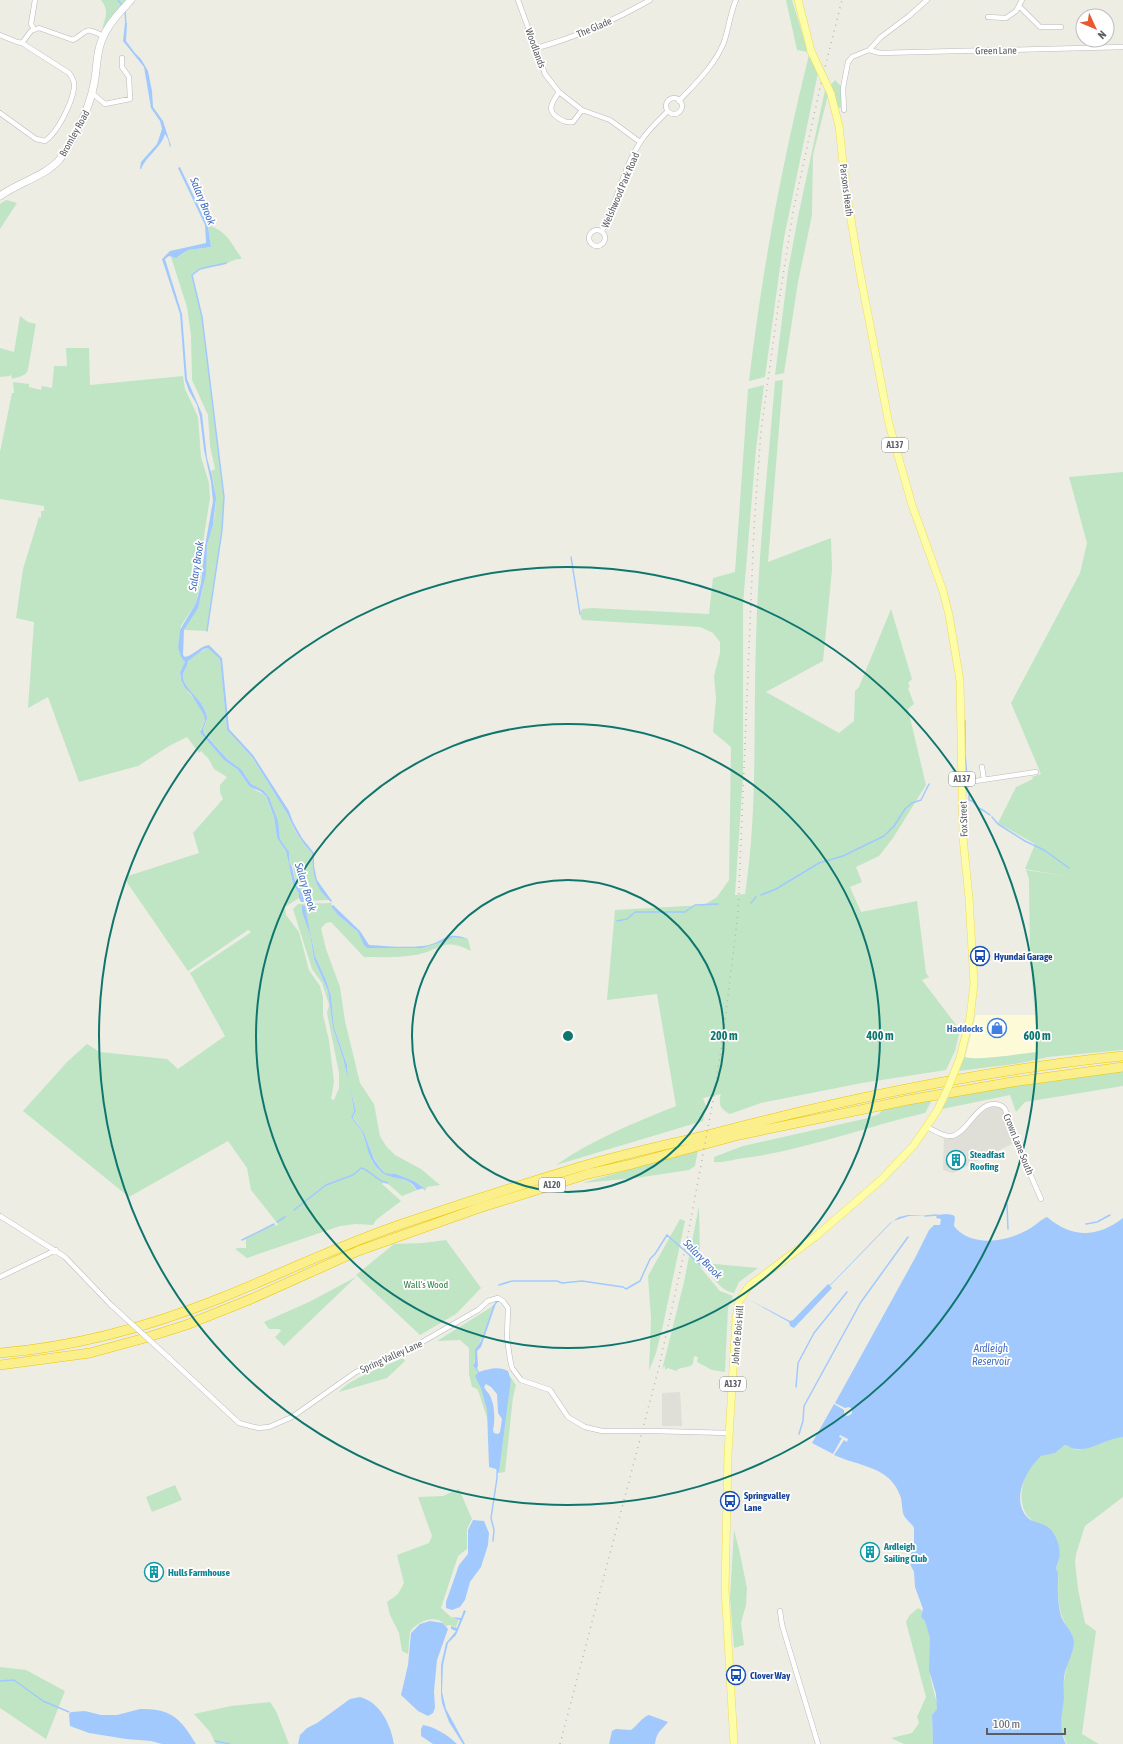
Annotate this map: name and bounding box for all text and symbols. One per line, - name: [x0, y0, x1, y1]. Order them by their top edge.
- north arrow: [1075, 8, 1115, 48]
- street label: The Glade: [575, 15, 614, 40]
- street label: Woodlands: [523, 27, 548, 70]
- text: N: [1096, 28, 1109, 41]
- street label: Green Lane: [975, 45, 1017, 56]
- street label: Bromley Road: [57, 108, 92, 158]
- street label: Welshwood Park Road: [600, 151, 641, 230]
- street label: Parsons Heath: [838, 163, 855, 217]
- water label: Salary Brook: [188, 175, 218, 227]
- road number: A137: [882, 438, 908, 452]
- water label: Salary Brook: [186, 540, 206, 593]
- road number: A137: [949, 772, 975, 786]
- street label: Fox Street: [957, 801, 970, 837]
- water label: Salary Brook: [293, 860, 319, 913]
- bus stop icon: Hyundai Garage: [969, 945, 991, 967]
- place label: Hyundai Garage: [994, 951, 1053, 962]
- shop icon: Haddocks: [986, 1017, 1008, 1039]
- place label: Haddocks: [947, 1023, 983, 1034]
- centre of rings: [561, 1029, 575, 1043]
- text: 200 m: [710, 1029, 738, 1043]
- text: 400 m: [865, 1029, 894, 1043]
- text: 600 m: [1023, 1029, 1051, 1043]
- street label: Crown Lane South: [1001, 1112, 1036, 1177]
- building icon: Steadfast Roofing: [945, 1149, 967, 1171]
- place label: Steadfast Roofing: [970, 1149, 1005, 1172]
- road number: A120: [539, 1178, 565, 1192]
- water label: Salary Brook: [681, 1236, 725, 1281]
- park label: Wall's Wood: [404, 1279, 449, 1290]
- street label: John de Bois Hill: [729, 1304, 746, 1365]
- street label: Spring Valley Lane: [358, 1338, 424, 1375]
- water label: Ardleigh Reservoir: [972, 1342, 1011, 1367]
- road number: A137: [720, 1377, 746, 1391]
- bus stop icon: Springvalley Lane: [719, 1490, 741, 1512]
- place label: Springvalley Lane: [744, 1490, 791, 1513]
- building icon: Ardleigh Sailing Club: [859, 1541, 881, 1563]
- place label: Ardleigh Sailing Club: [883, 1541, 928, 1564]
- building icon: Hulls Farmhouse: [143, 1561, 165, 1583]
- place label: Hulls Farmhouse: [168, 1567, 230, 1578]
- bus stop icon: Clover Way: [725, 1664, 747, 1686]
- place label: Clover Way: [750, 1670, 791, 1681]
- scale bar: [987, 1710, 1065, 1736]
- text: 100 m: [993, 1717, 1020, 1731]

